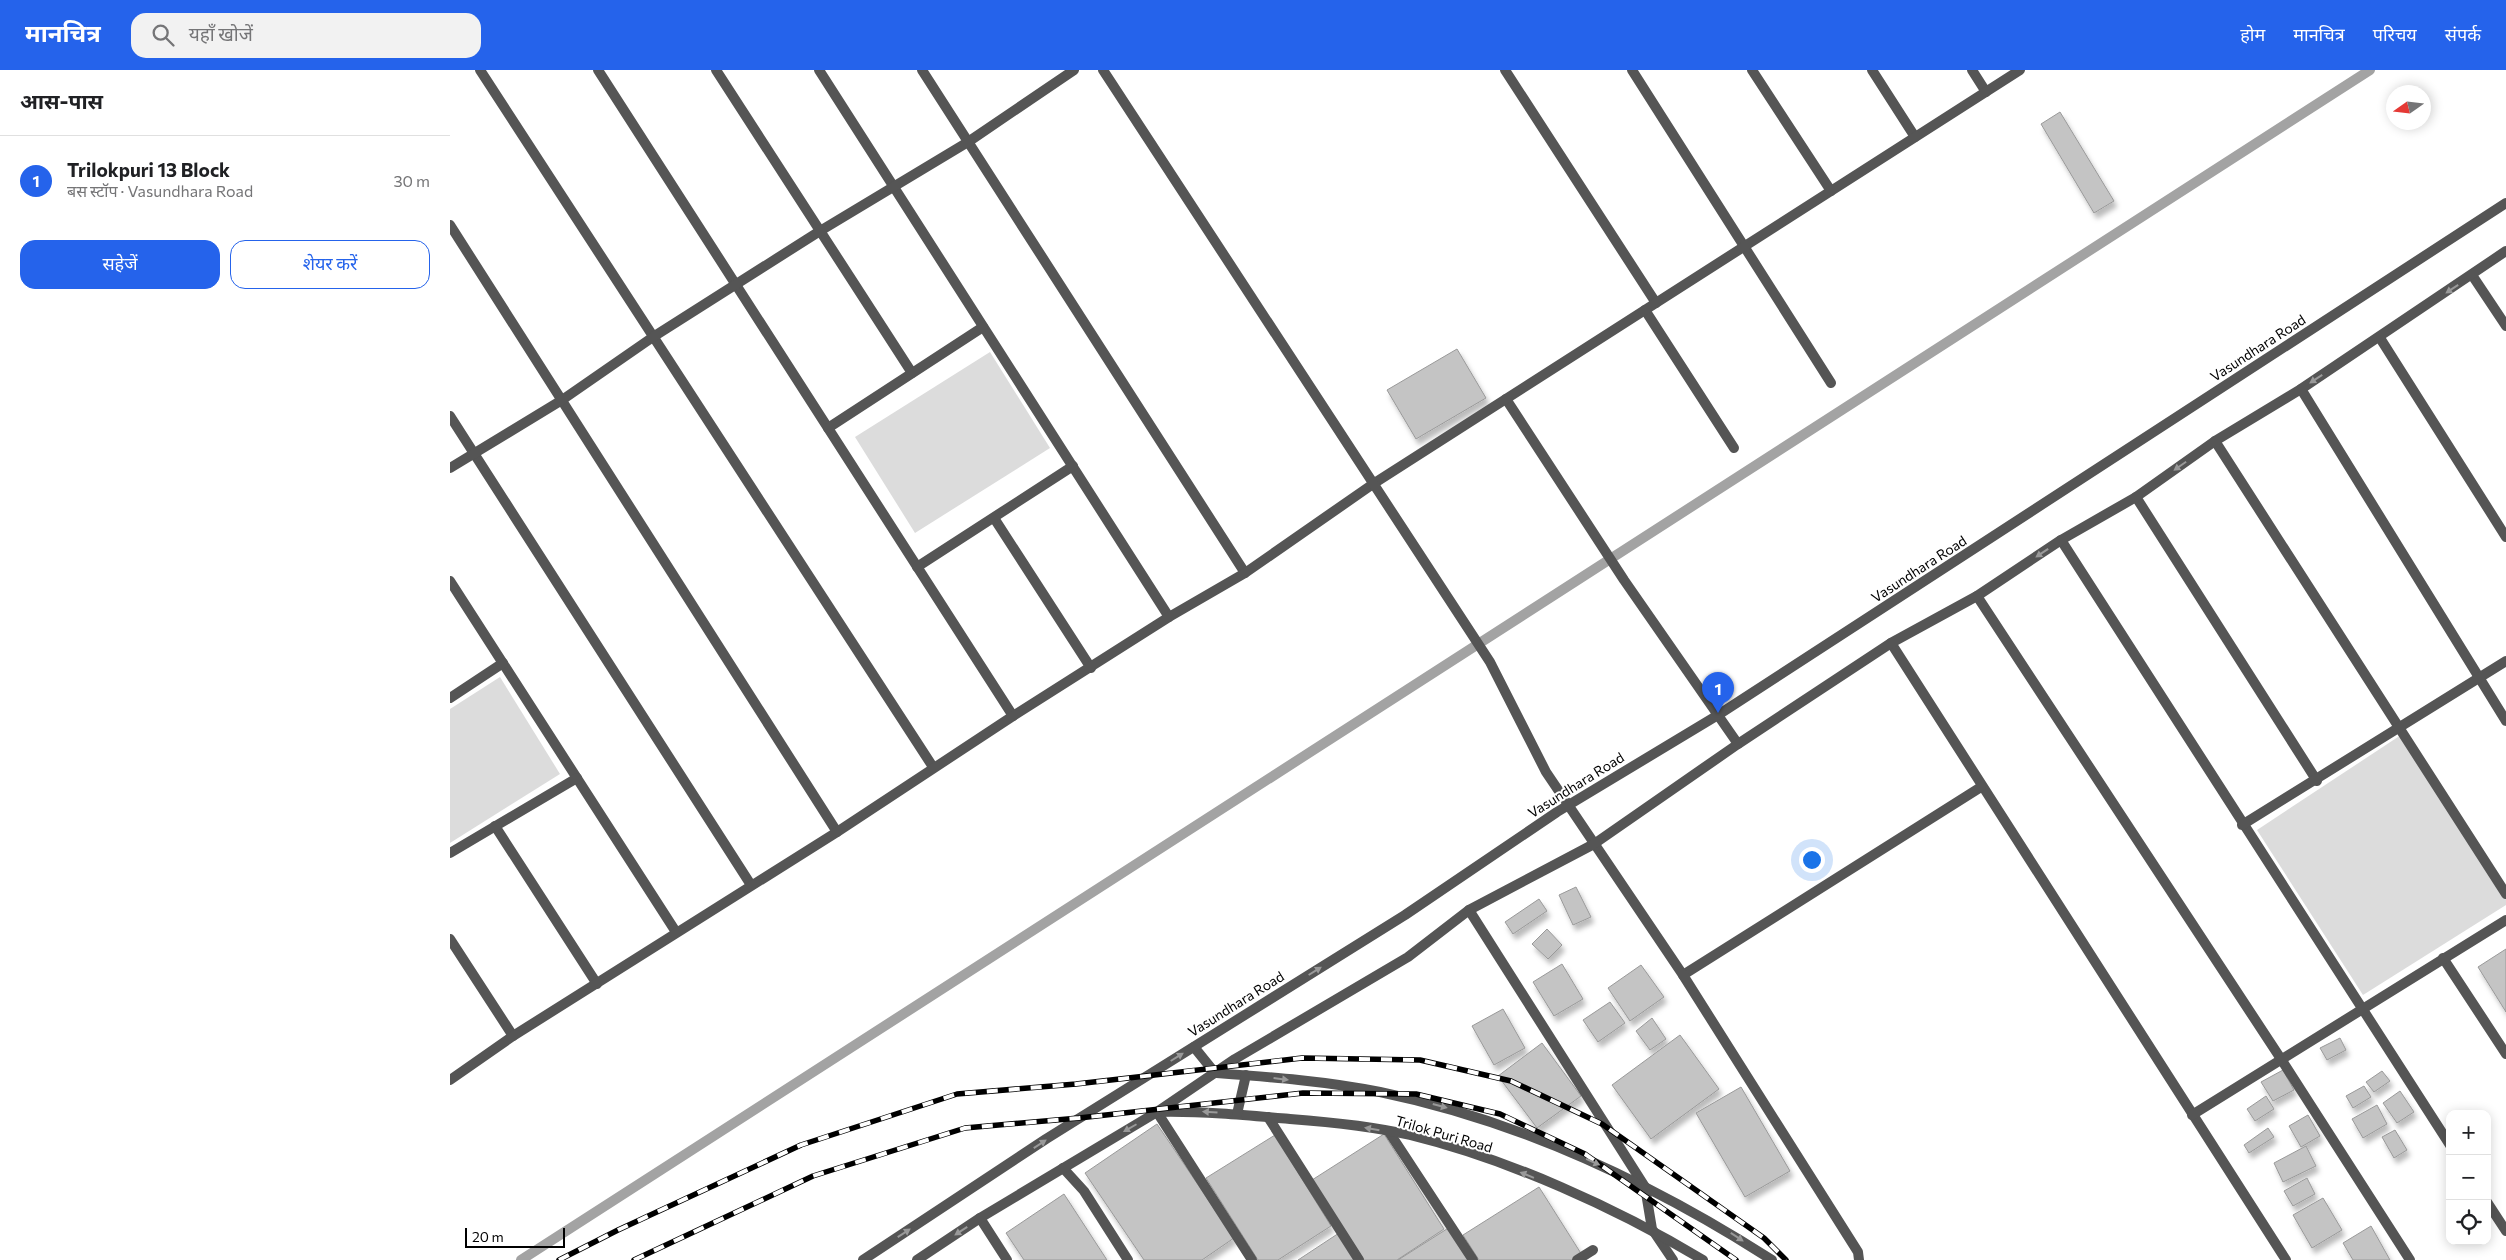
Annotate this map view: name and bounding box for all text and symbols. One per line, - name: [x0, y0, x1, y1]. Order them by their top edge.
- search box: [131, 13, 481, 58]
- text: मानचित्र: [25, 18, 101, 47]
- icon: search: [149, 21, 177, 49]
- text: यहाँ खोजें: [189, 22, 253, 45]
- text: होम: [2240, 23, 2265, 45]
- text: मानचित्र: [2293, 23, 2345, 45]
- text: परिचय: [2373, 23, 2417, 45]
- text: संपर्क: [2445, 23, 2481, 45]
- north arrow: [2386, 85, 2431, 130]
- text: आस-पास: [20, 88, 103, 113]
- text: Trilokpuri 13 Block: [67, 158, 230, 181]
- text: 1: [32, 171, 40, 190]
- text: 30 m: [393, 171, 430, 190]
- text: बस स्टॉप · Vasundhara Road: [67, 181, 253, 200]
- button: सहेजें: [20, 240, 220, 289]
- button: शेयर करें: [230, 240, 430, 289]
- one-way arrow: [2445, 284, 2458, 294]
- street label: Vasundhara Road: [2207, 311, 2308, 385]
- one-way arrow: [2310, 374, 2323, 384]
- one-way arrow: [2173, 461, 2186, 471]
- street label: Vasundhara Road: [1868, 532, 1969, 606]
- one-way arrow: [2036, 548, 2049, 558]
- pin: 1: [1702, 672, 1734, 713]
- street label: Vasundhara Road: [1525, 748, 1627, 821]
- your location: [1799, 847, 1825, 873]
- street label: Vasundhara Road: [1185, 967, 1287, 1040]
- one-way arrow: [1309, 967, 1322, 976]
- one-way arrow: [1171, 1053, 1184, 1062]
- one-way arrow: [1273, 1075, 1289, 1083]
- one-way arrow: [1433, 1103, 1448, 1111]
- one-way arrow: [1202, 1107, 1218, 1115]
- map controls: [2446, 1110, 2491, 1245]
- button: +: [2446, 1110, 2491, 1155]
- street label: Trilok Puri Road: [1394, 1112, 1495, 1156]
- one-way arrow: [1123, 1124, 1137, 1133]
- one-way arrow: [1364, 1125, 1380, 1133]
- one-way arrow: [1033, 1139, 1046, 1148]
- button: −: [2446, 1155, 2491, 1200]
- one-way arrow: [1586, 1159, 1600, 1167]
- one-way arrow: [1519, 1171, 1534, 1179]
- button: locate: [2446, 1200, 2491, 1245]
- scale bar: [465, 1225, 565, 1248]
- one-way arrow: [954, 1226, 968, 1236]
- text: 20 m: [472, 1228, 504, 1245]
- one-way arrow: [897, 1228, 911, 1238]
- one-way arrow: [1730, 1233, 1743, 1242]

